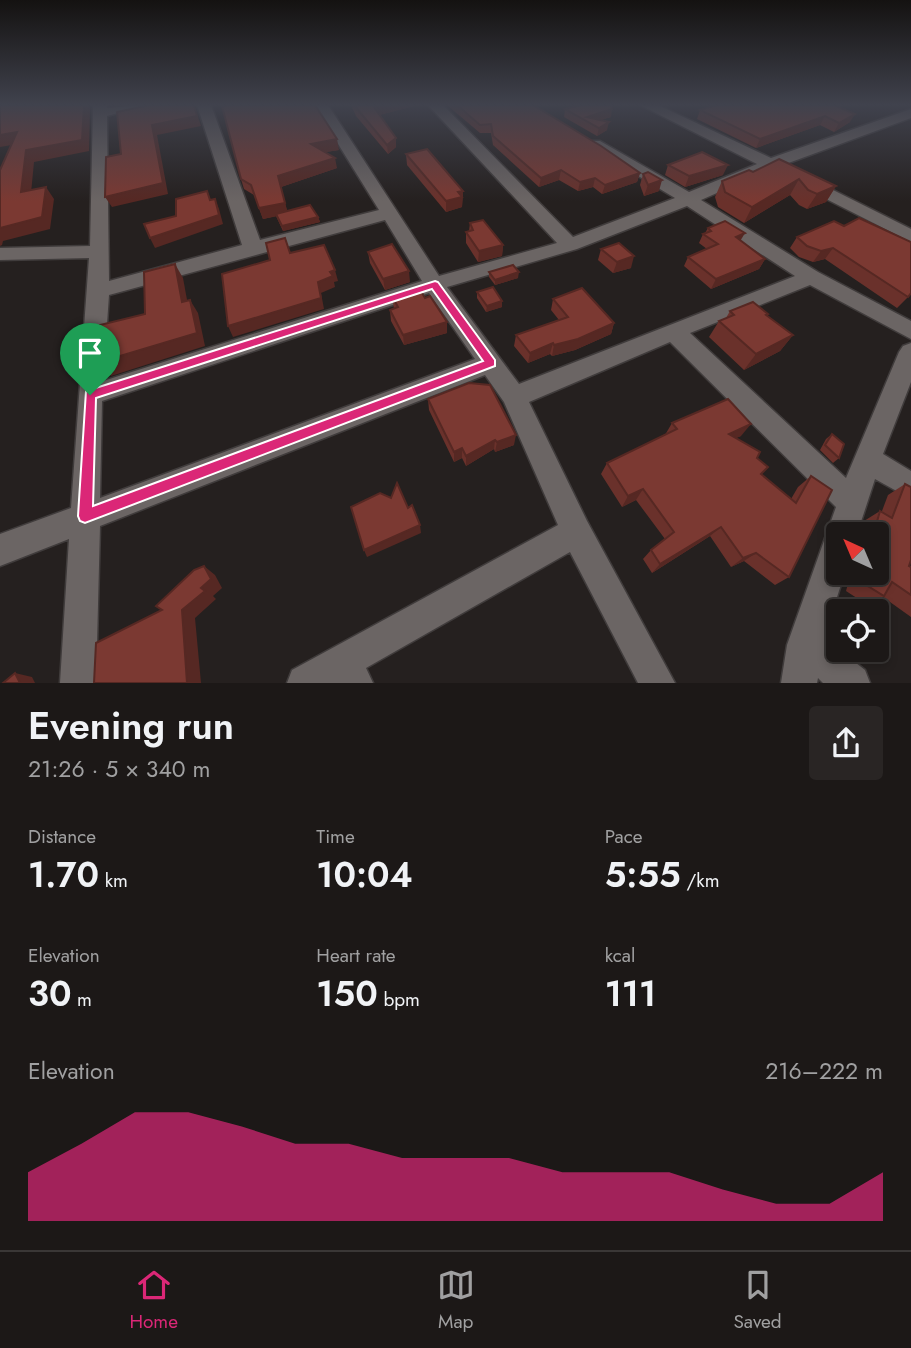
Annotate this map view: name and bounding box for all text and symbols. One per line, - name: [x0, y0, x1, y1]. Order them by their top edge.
- pin: [60, 323, 120, 395]
- icon: arrive: [71, 334, 109, 372]
- north arrow: [826, 522, 889, 584]
- map controls: [826, 522, 889, 662]
- button: locate: [826, 599, 889, 662]
- text: Evening run: [28, 698, 234, 753]
- button: share: [809, 706, 883, 780]
- text: 21:26 · 5 × 340 m: [28, 752, 210, 786]
- text: Distance: [28, 823, 96, 850]
- text: Time: [316, 823, 355, 850]
- text: Pace: [605, 823, 643, 850]
- text: 1.70: [28, 850, 99, 900]
- text: 10:04: [316, 850, 413, 900]
- text: 5:55: [605, 850, 681, 900]
- text: km: [99, 867, 128, 894]
- text: /km: [681, 867, 719, 894]
- text: Elevation: [28, 942, 100, 969]
- text: Heart rate: [316, 942, 396, 969]
- text: kcal: [605, 942, 635, 969]
- text: 30: [28, 969, 71, 1019]
- text: 150: [316, 969, 378, 1019]
- text: 111: [605, 969, 656, 1019]
- text: m: [71, 986, 92, 1013]
- text: bpm: [378, 986, 420, 1013]
- text: Elevation: [28, 1054, 115, 1088]
- text: 216–222 m: [765, 1054, 883, 1088]
- tab: Home: [129, 1266, 178, 1335]
- tab: Map: [437, 1266, 475, 1335]
- tab: Saved: [733, 1266, 782, 1335]

